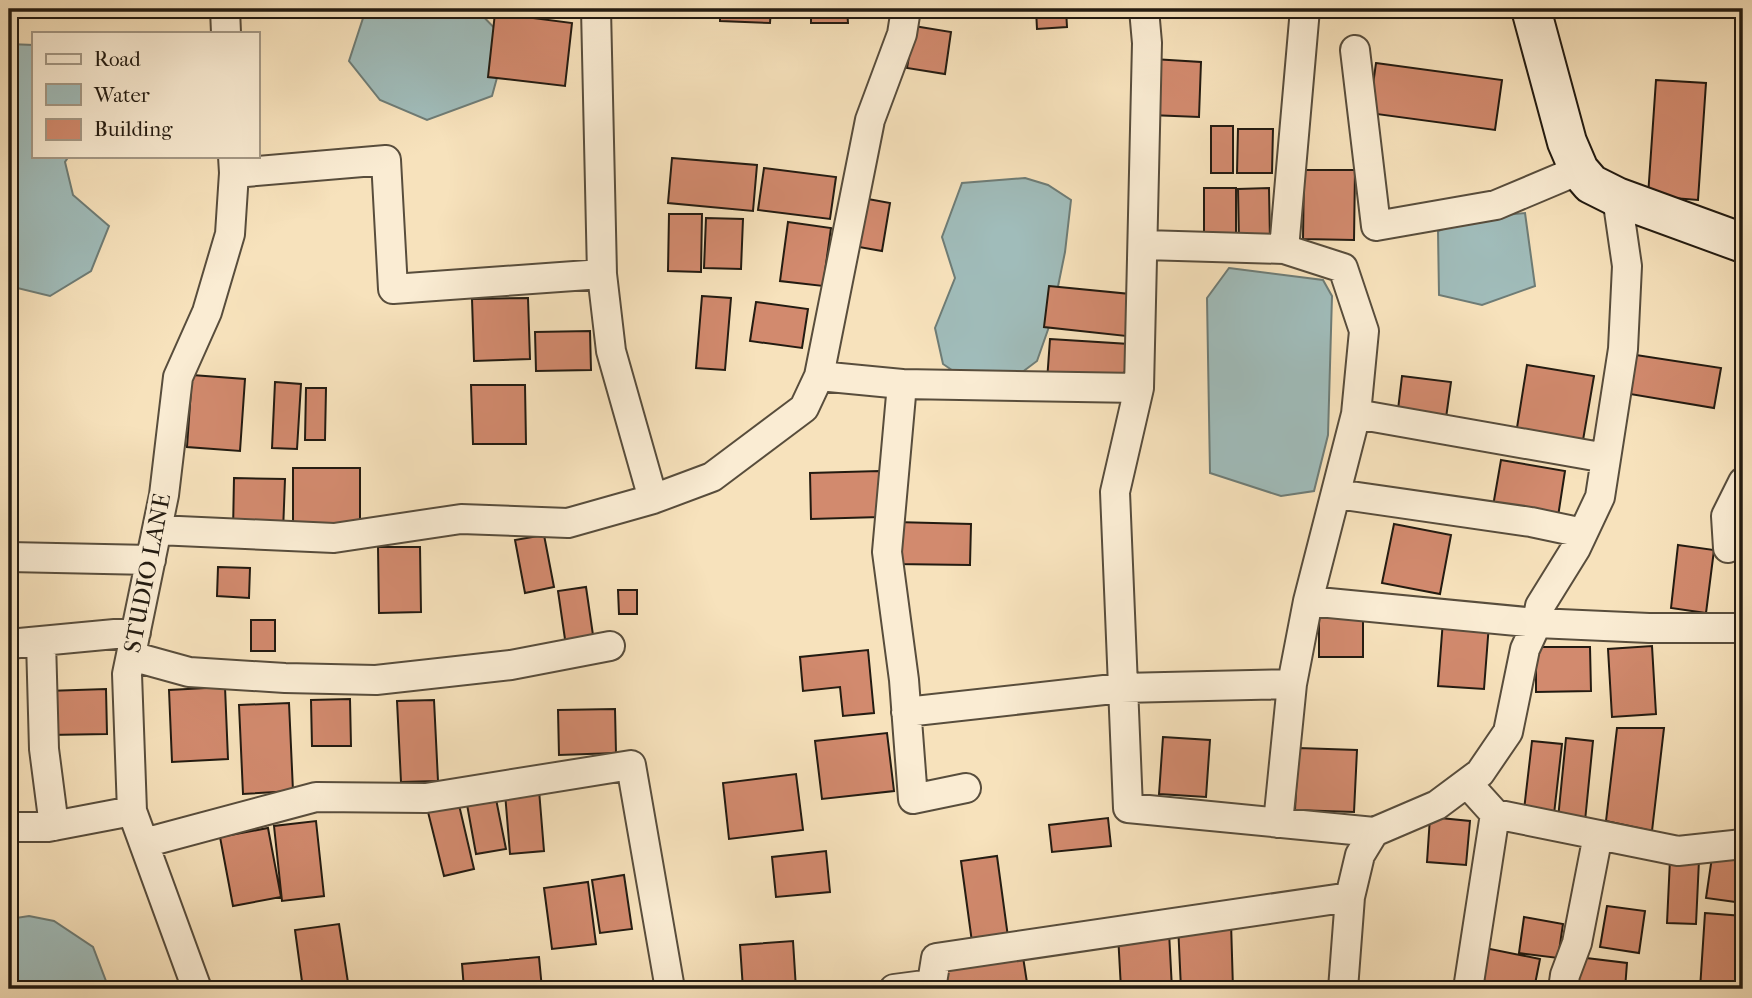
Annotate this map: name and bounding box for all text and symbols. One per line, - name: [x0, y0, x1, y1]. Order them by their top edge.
- legend: [32, 32, 259, 158]
- text: Road: [94, 47, 141, 71]
- text: Water: [93, 83, 150, 107]
- text: Building: [94, 117, 173, 141]
- street label: STUDIO LANE: [118, 491, 176, 655]

